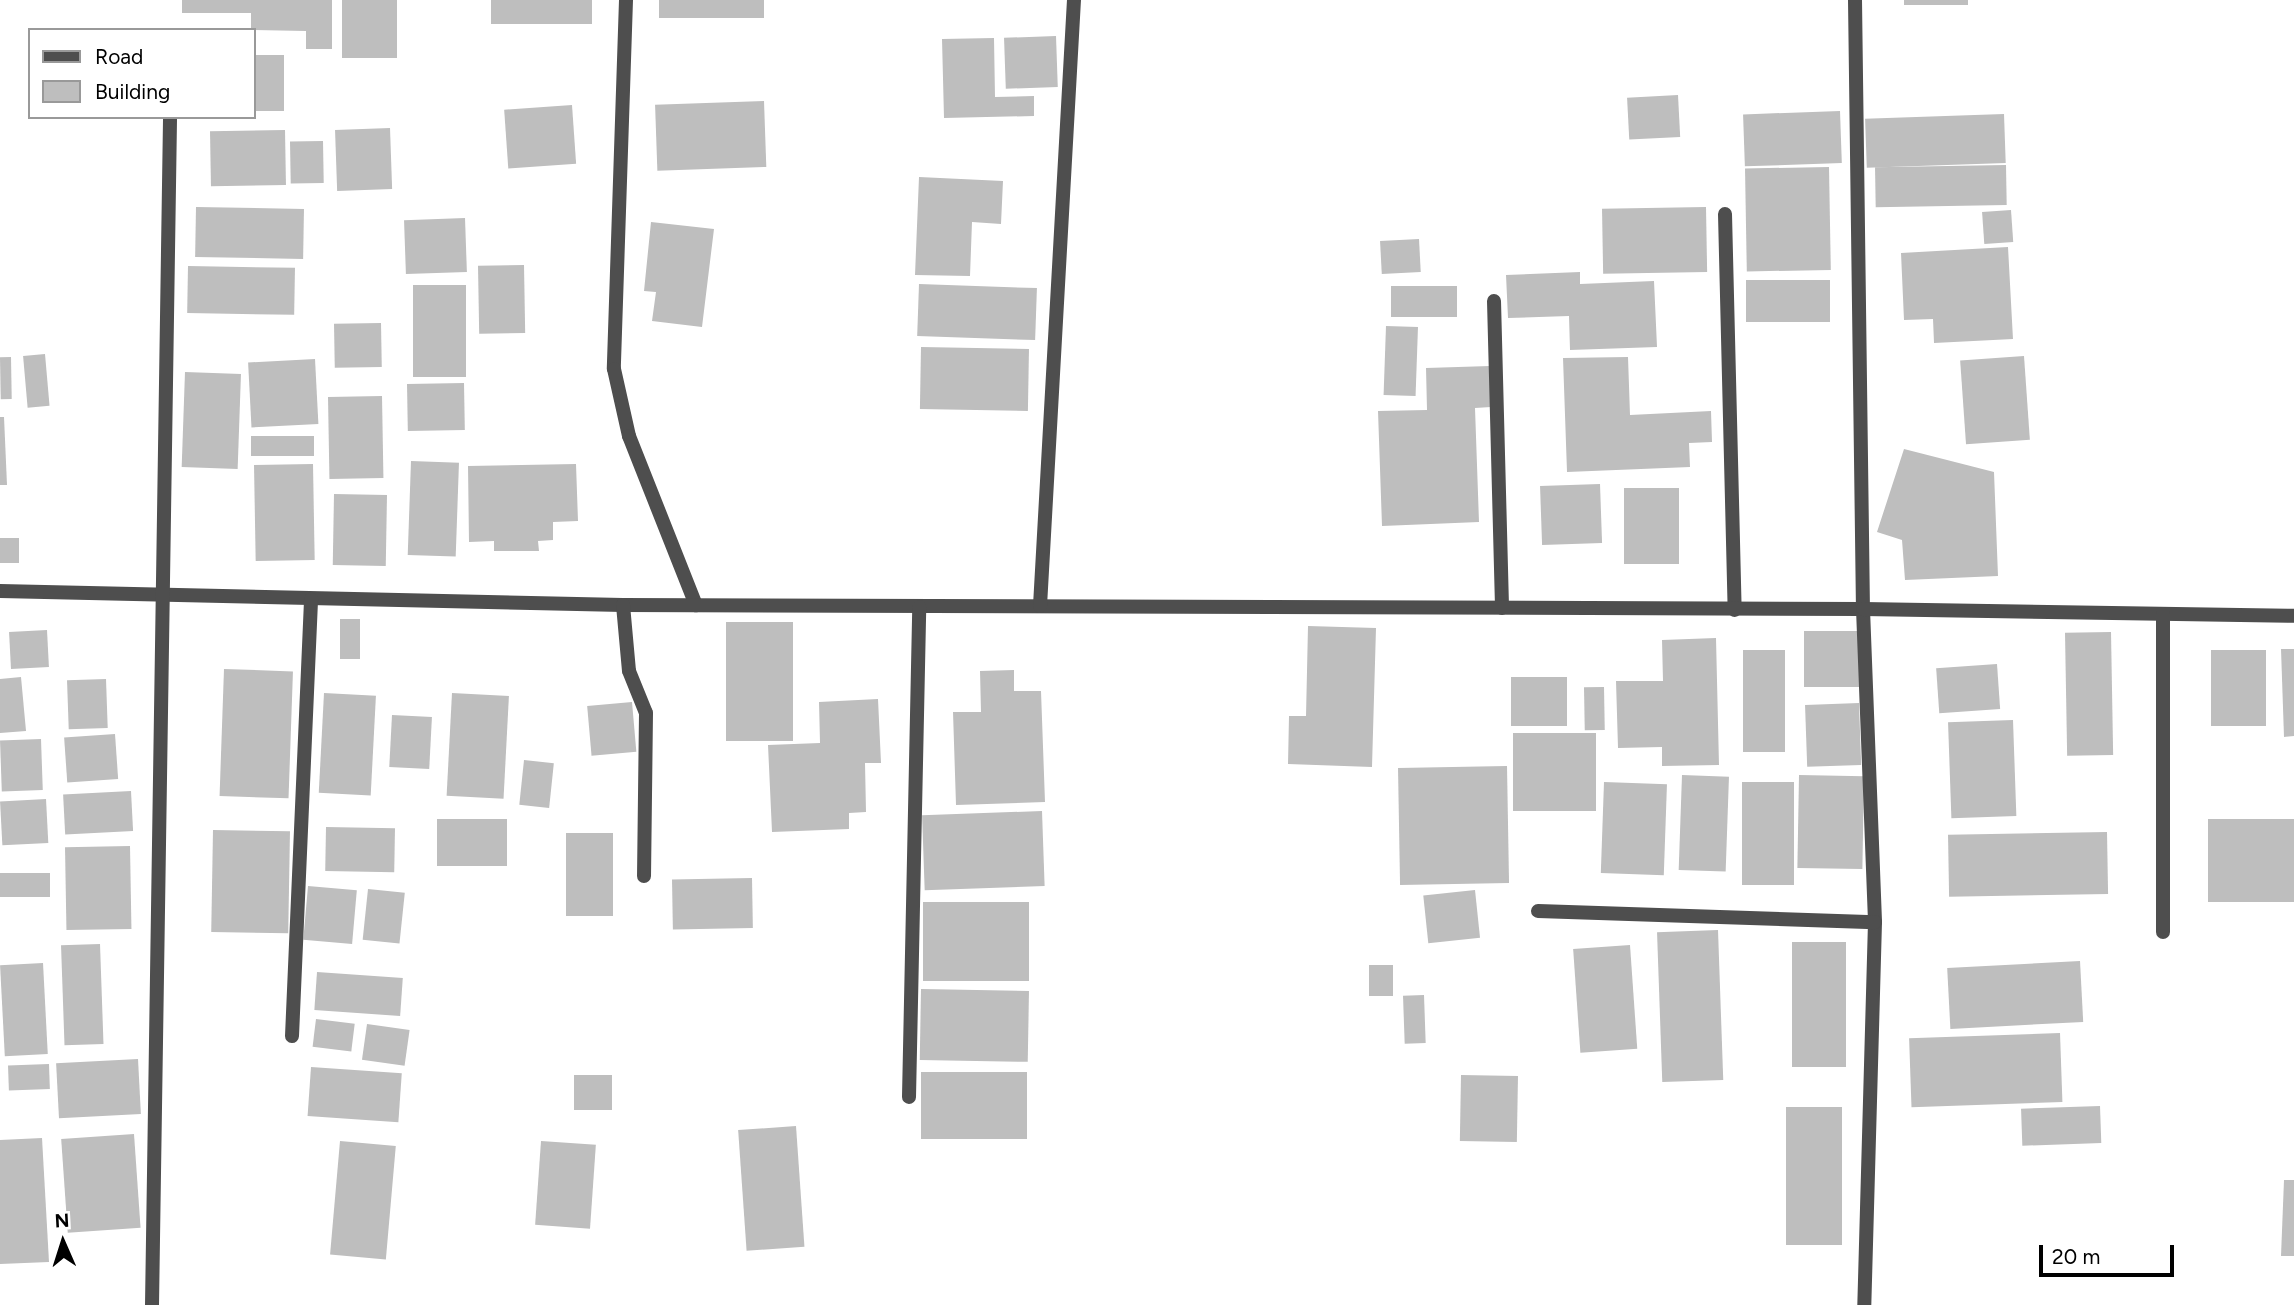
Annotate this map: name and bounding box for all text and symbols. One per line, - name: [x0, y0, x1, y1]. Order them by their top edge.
- legend: [28, 28, 256, 119]
- text: Road: [95, 44, 143, 69]
- text: Building: [95, 79, 170, 104]
- north arrow: [28, 1207, 98, 1277]
- text: N: [54, 1209, 70, 1232]
- scale bar: [2042, 1232, 2177, 1276]
- text: 20 m: [2052, 1244, 2100, 1269]

